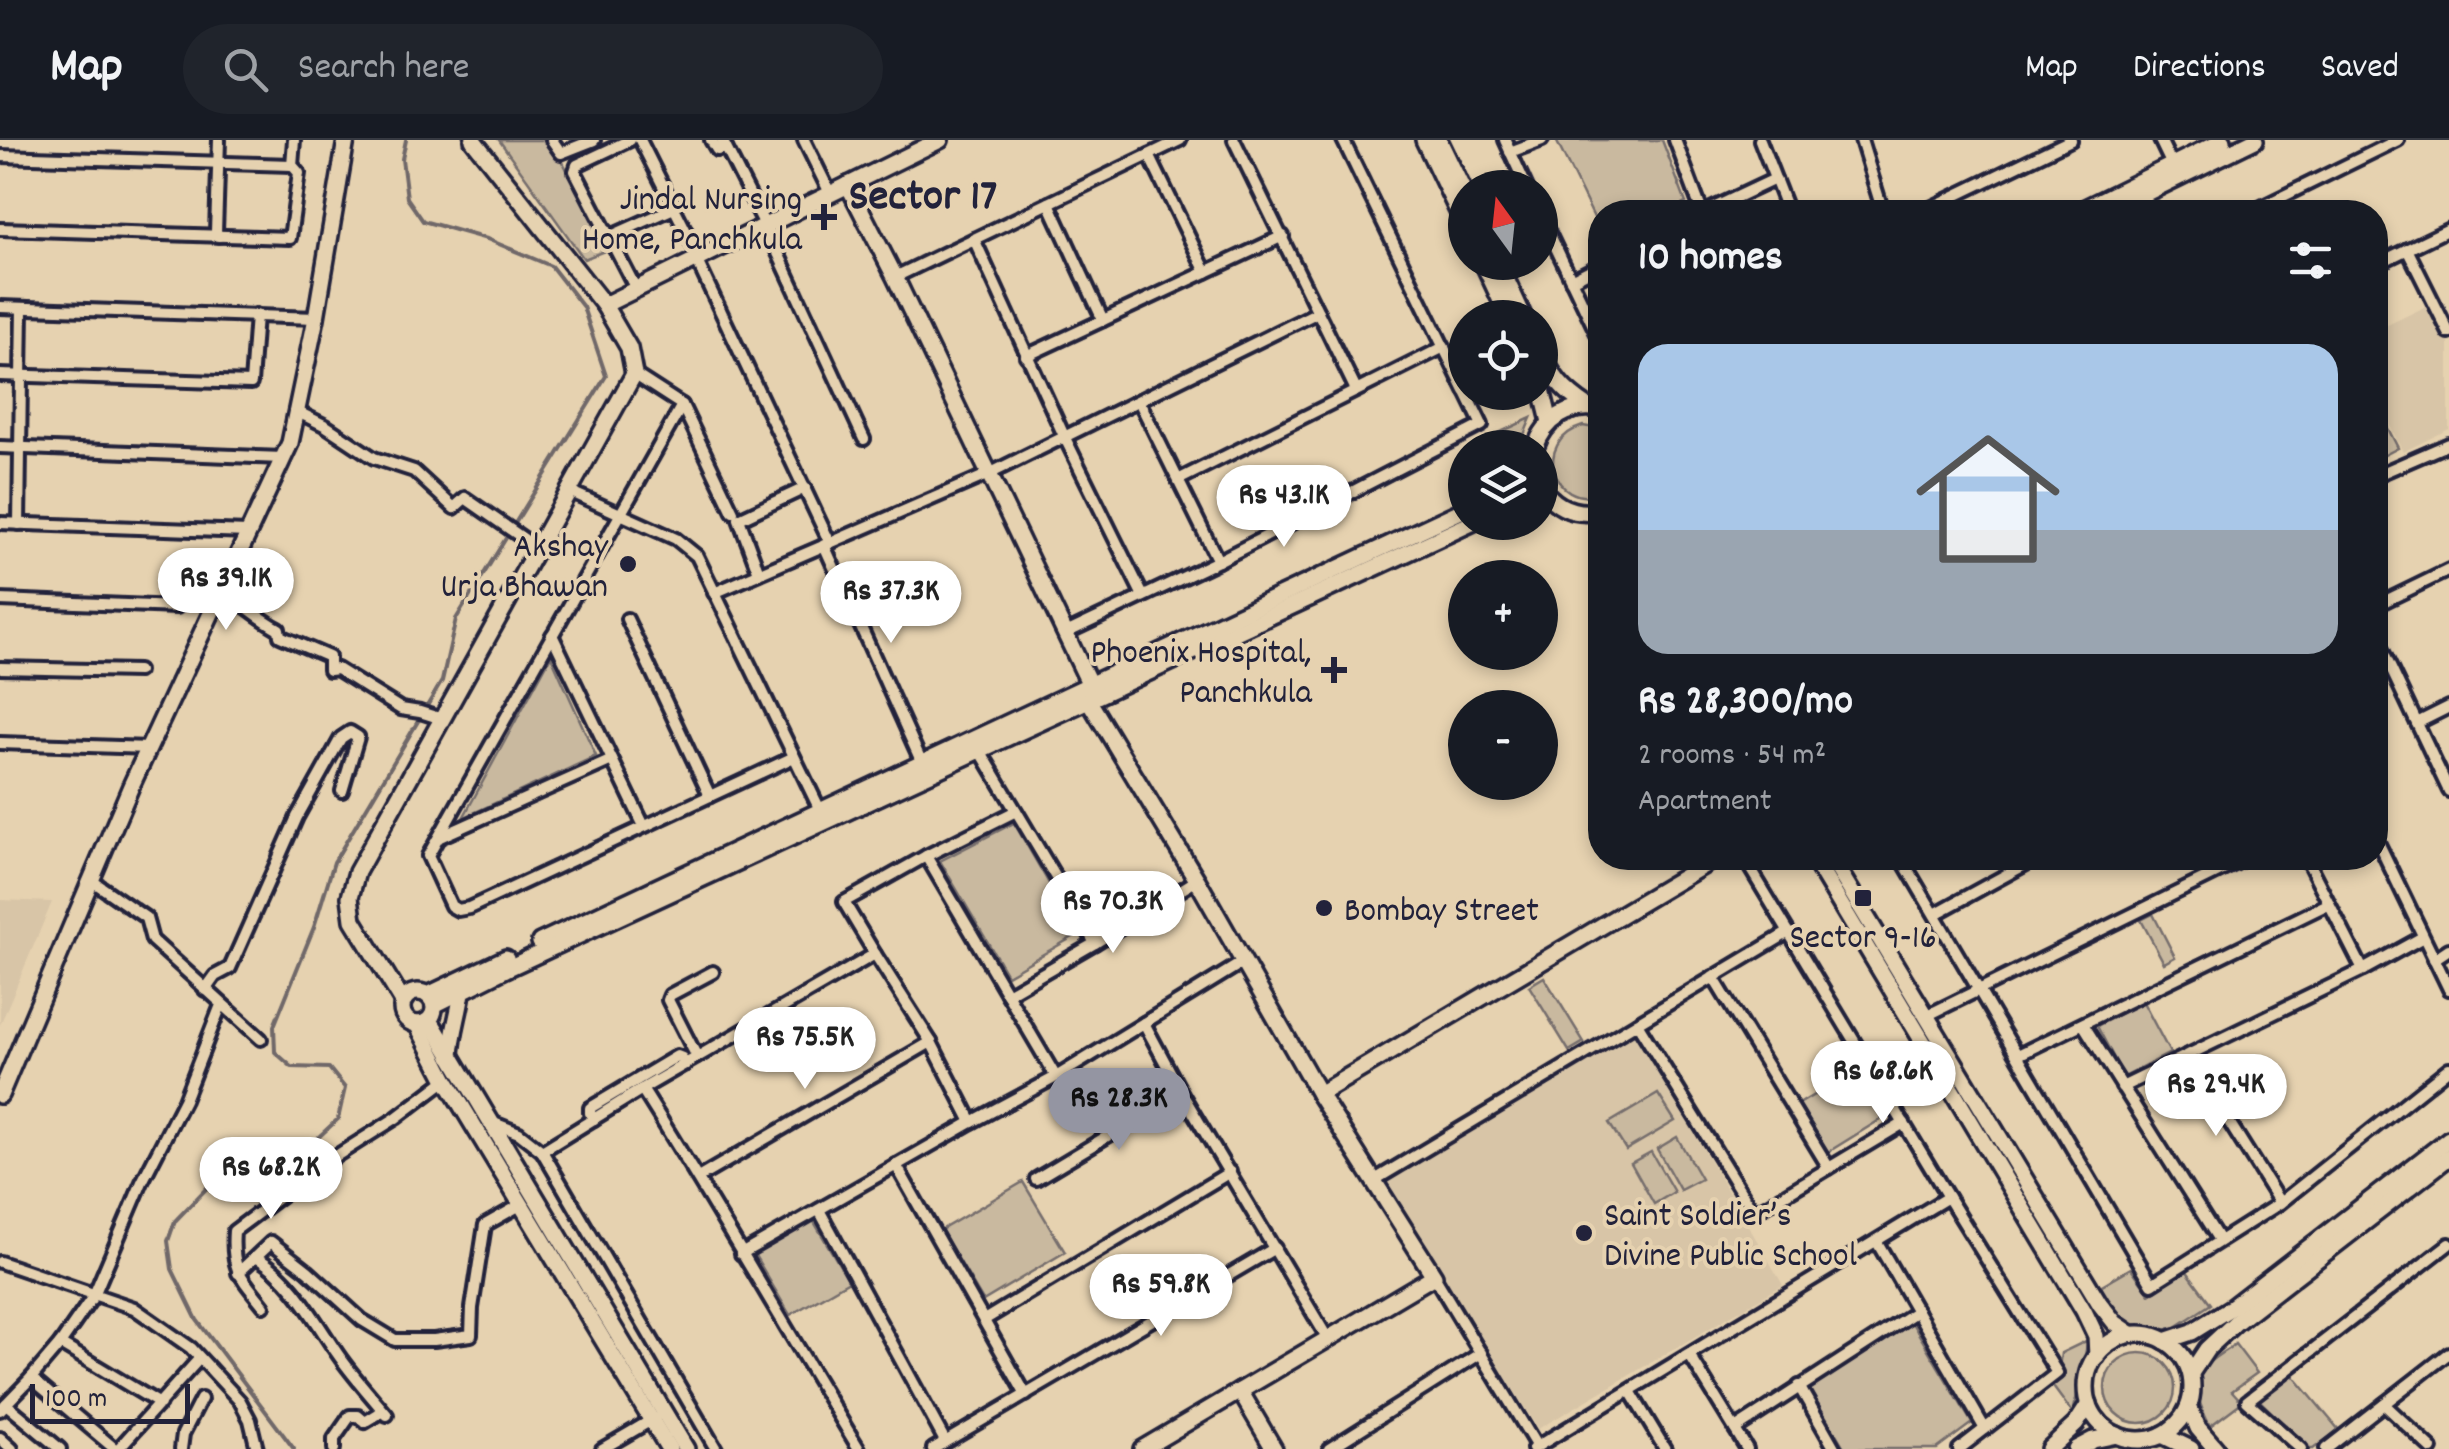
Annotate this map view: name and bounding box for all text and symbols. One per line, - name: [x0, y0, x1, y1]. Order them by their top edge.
- search box: [183, 24, 883, 114]
- text: Map: [50, 35, 123, 104]
- icon: search: [218, 42, 273, 97]
- text: Search here: [298, 42, 470, 97]
- text: Map: [2025, 44, 2078, 94]
- text: Directions: [2133, 44, 2266, 94]
- text: Saved: [2321, 44, 2399, 94]
- district label: Sector 17: [849, 167, 997, 231]
- north arrow: [1448, 170, 1558, 280]
- map controls: [1448, 170, 1558, 800]
- place label: Jindal Nursing Home, Panchkula: [582, 177, 803, 267]
- marker: Jindal Nursing Home, Panchkula: [811, 204, 837, 230]
- text: 10 homes: [1638, 230, 1783, 290]
- icon: filters: [2283, 233, 2338, 288]
- button: locate: [1448, 300, 1558, 410]
- icon: home: [1898, 409, 2078, 589]
- button: layers: [1448, 430, 1558, 540]
- pin: Rs 43.1K: [1181, 465, 1387, 550]
- text: Rs 43.1K: [1239, 474, 1329, 520]
- place label: Akshay Urja Bhawan: [440, 524, 609, 614]
- pin: Rs 39.1K: [123, 548, 329, 633]
- marker: Akshay Urja Bhawan: [617, 553, 639, 575]
- text: Rs 39.1K: [180, 557, 272, 603]
- button: +: [1448, 560, 1558, 670]
- pin: Rs 37.3K: [788, 561, 994, 646]
- text: Rs 37.3K: [842, 570, 940, 616]
- place label: Phoenix Hospital, Panchkula: [1090, 630, 1313, 720]
- marker: Phoenix Hospital, Panchkula: [1321, 657, 1347, 683]
- text: Rs 28,300/mo: [1638, 674, 1853, 734]
- button: −: [1448, 690, 1558, 800]
- text: 2 rooms · 54 m²: [1638, 734, 1826, 780]
- text: Apartment: [1638, 780, 1772, 826]
- pin: Rs 70.3K: [1010, 871, 1216, 956]
- text: Rs 70.3K: [1063, 880, 1163, 926]
- marker: Sector 9-16: [1852, 887, 1874, 909]
- place label: Bombay Street: [1344, 888, 1539, 938]
- marker: Bombay Street: [1313, 897, 1335, 919]
- place label: Sector 9-16: [1789, 915, 1937, 965]
- pin: Rs 75.5K: [702, 1007, 908, 1092]
- text: Rs 75.5K: [756, 1016, 854, 1062]
- pin: Rs 68.6K: [1780, 1041, 1986, 1126]
- text: Rs 68.6K: [1833, 1050, 1933, 1096]
- pin: Rs 29.4K: [2113, 1054, 2319, 1139]
- text: Rs 29.4K: [2167, 1063, 2265, 1109]
- pin: Rs 28.3K: [1016, 1068, 1222, 1153]
- text: Rs 28.3K: [1070, 1077, 1168, 1123]
- pin: Rs 68.2K: [168, 1137, 374, 1222]
- text: Rs 68.2K: [222, 1146, 320, 1192]
- place label: Saint Soldier’s Divine Public School: [1604, 1193, 1857, 1283]
- marker: Saint Soldier’s Divine Public School: [1573, 1222, 1595, 1244]
- pin: Rs 59.8K: [1058, 1254, 1264, 1339]
- text: Rs 59.8K: [1112, 1263, 1210, 1309]
- scale bar: [30, 1379, 190, 1424]
- text: 100 m: [45, 1381, 107, 1421]

